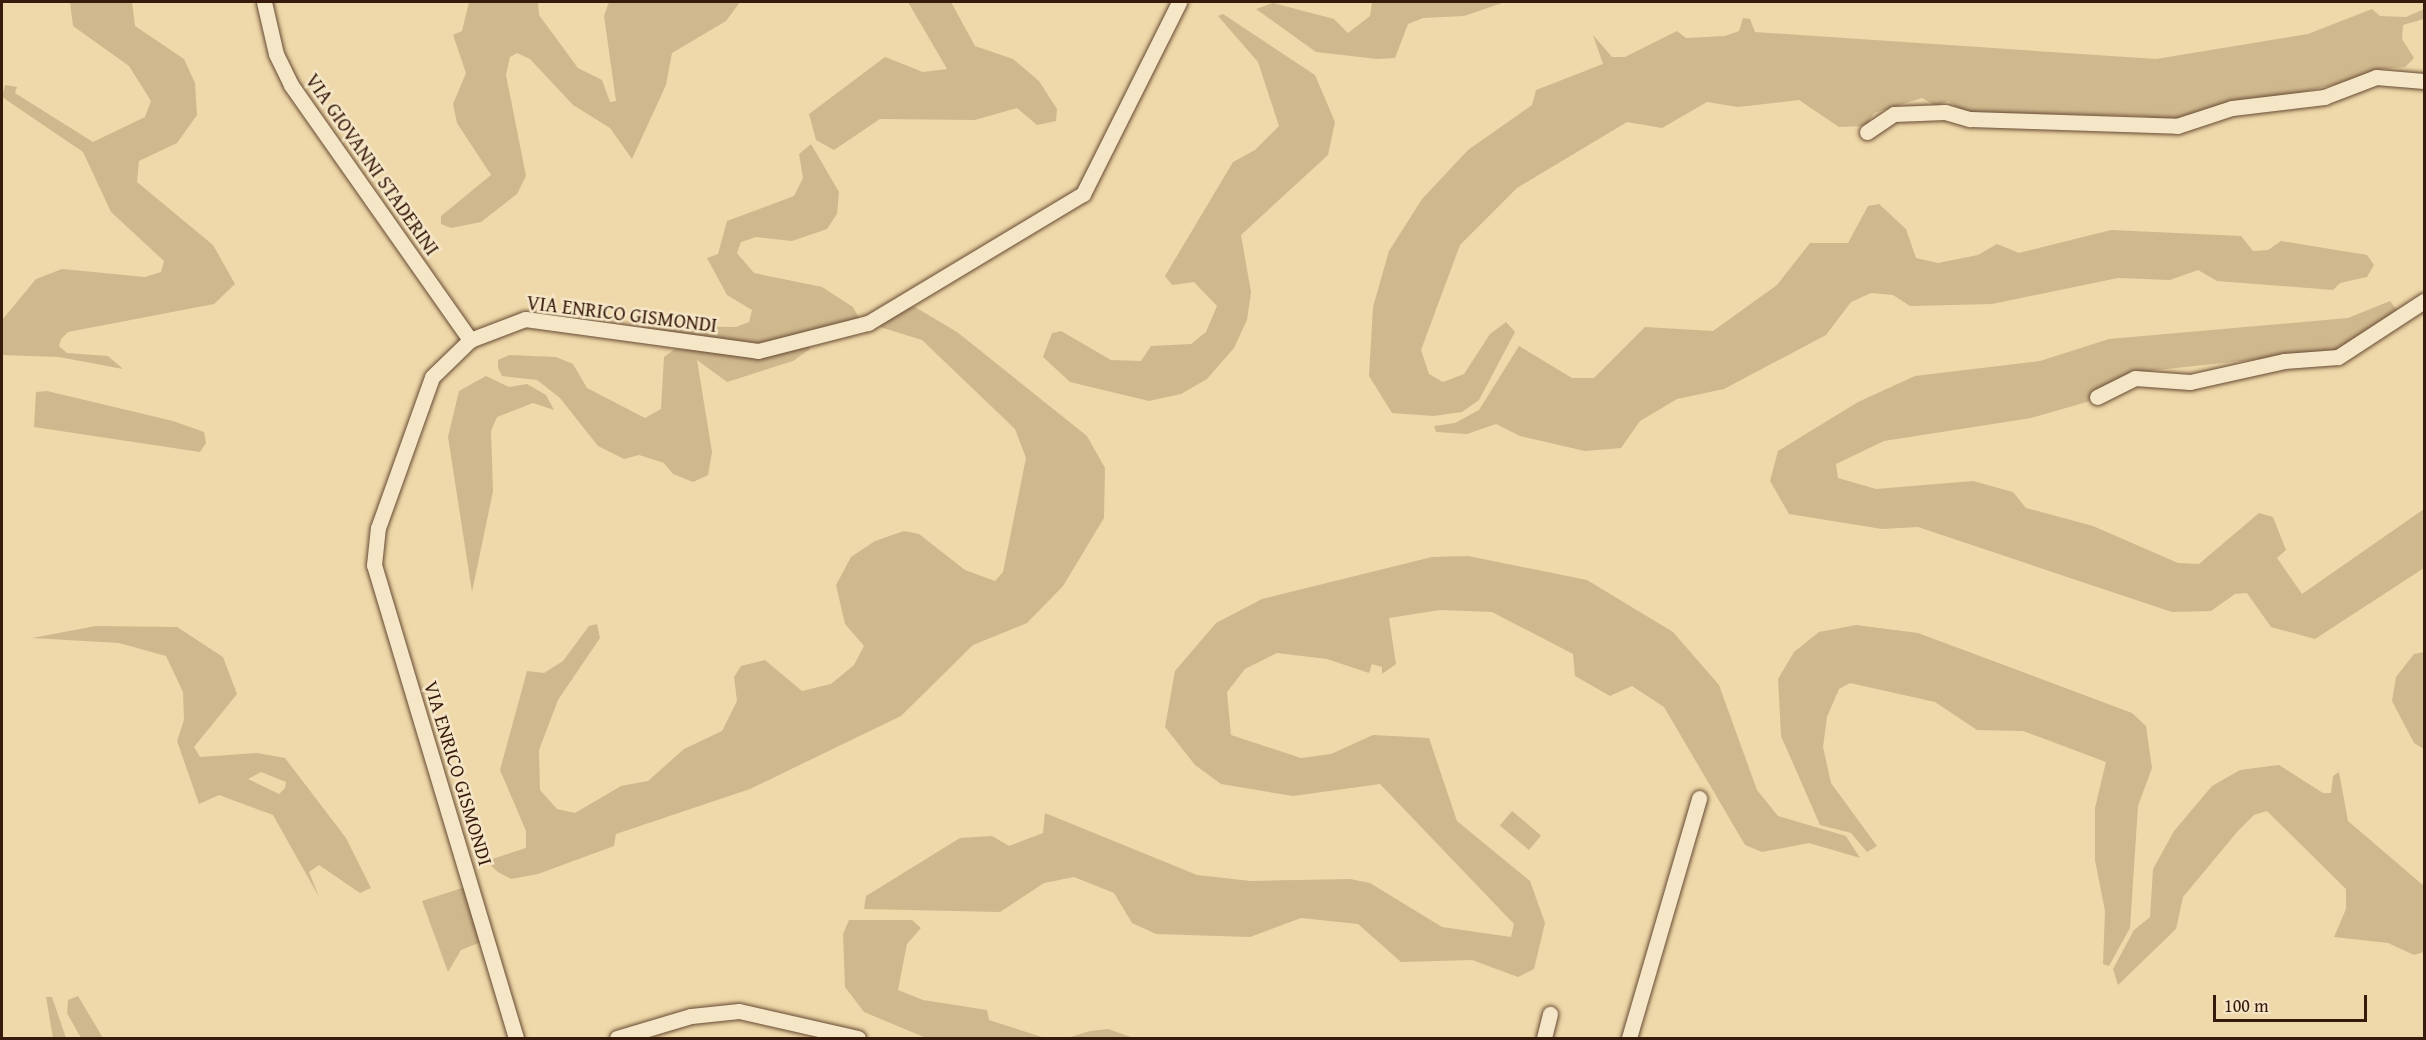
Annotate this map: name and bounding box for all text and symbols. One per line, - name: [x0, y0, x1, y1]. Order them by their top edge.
- street label: VIA GIOVANNI STADERINI: [301, 69, 445, 259]
- street label: VIA ENRICO GISMONDI: [525, 289, 719, 337]
- street label: VIA ENRICO GISMONDI: [420, 678, 498, 868]
- scale bar: [2216, 983, 2370, 1021]
- text: 100 m: [2224, 992, 2269, 1019]

